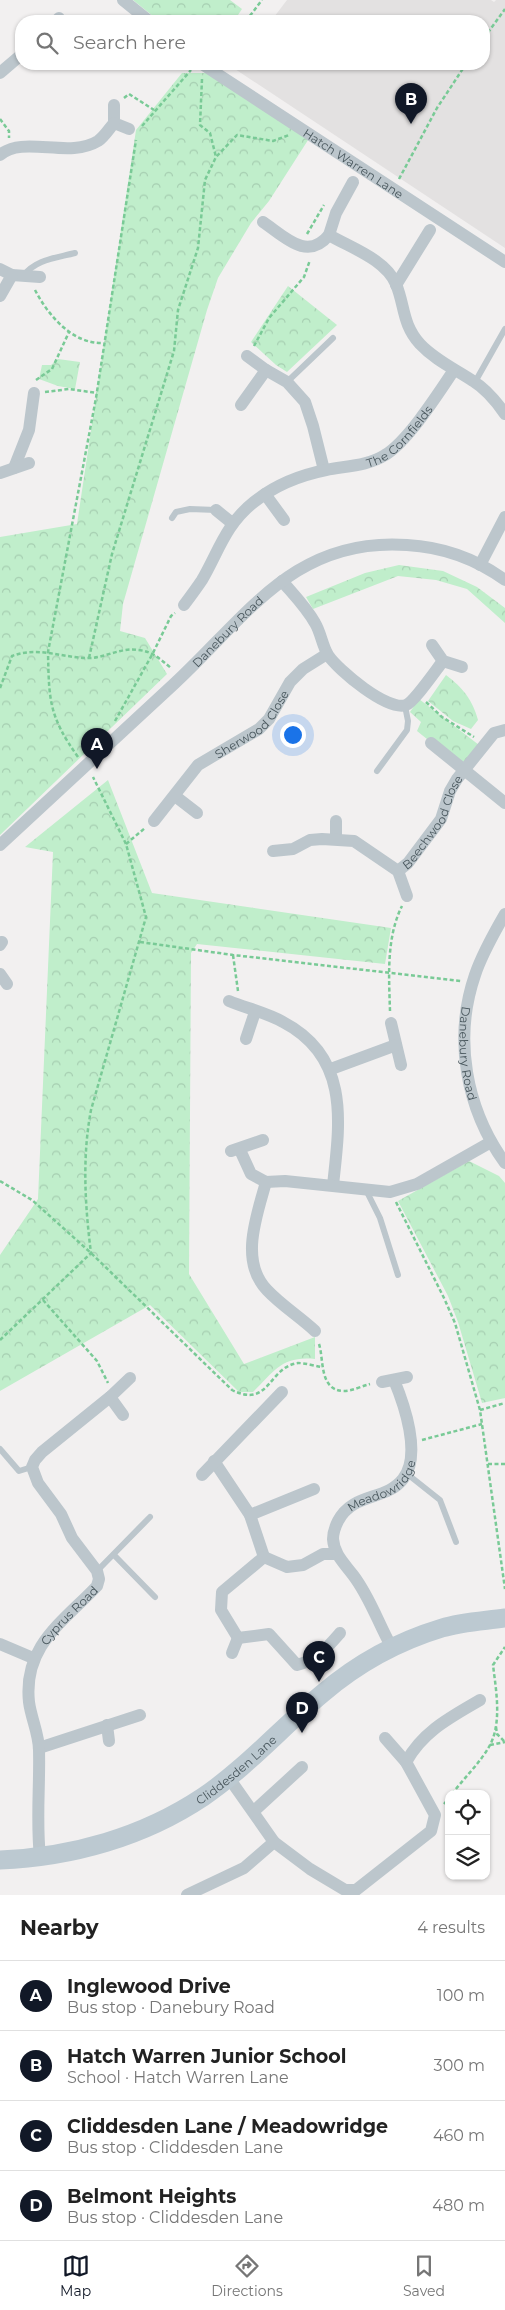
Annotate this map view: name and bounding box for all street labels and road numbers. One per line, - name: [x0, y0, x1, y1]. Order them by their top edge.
- street label: Hatch Warren Lane: [301, 125, 406, 201]
- street label: The Cornfields: [364, 402, 435, 470]
- street label: Danebury Road: [189, 593, 266, 670]
- street label: Sherwood Close: [212, 687, 291, 761]
- street label: Beechwood Close: [399, 772, 465, 872]
- street label: Danebury Road: [457, 1006, 481, 1102]
- street label: Meadowridge: [344, 1458, 418, 1514]
- street label: Cyprus Road: [37, 1583, 101, 1648]
- street label: Cliddesden Lane: [193, 1732, 279, 1807]

